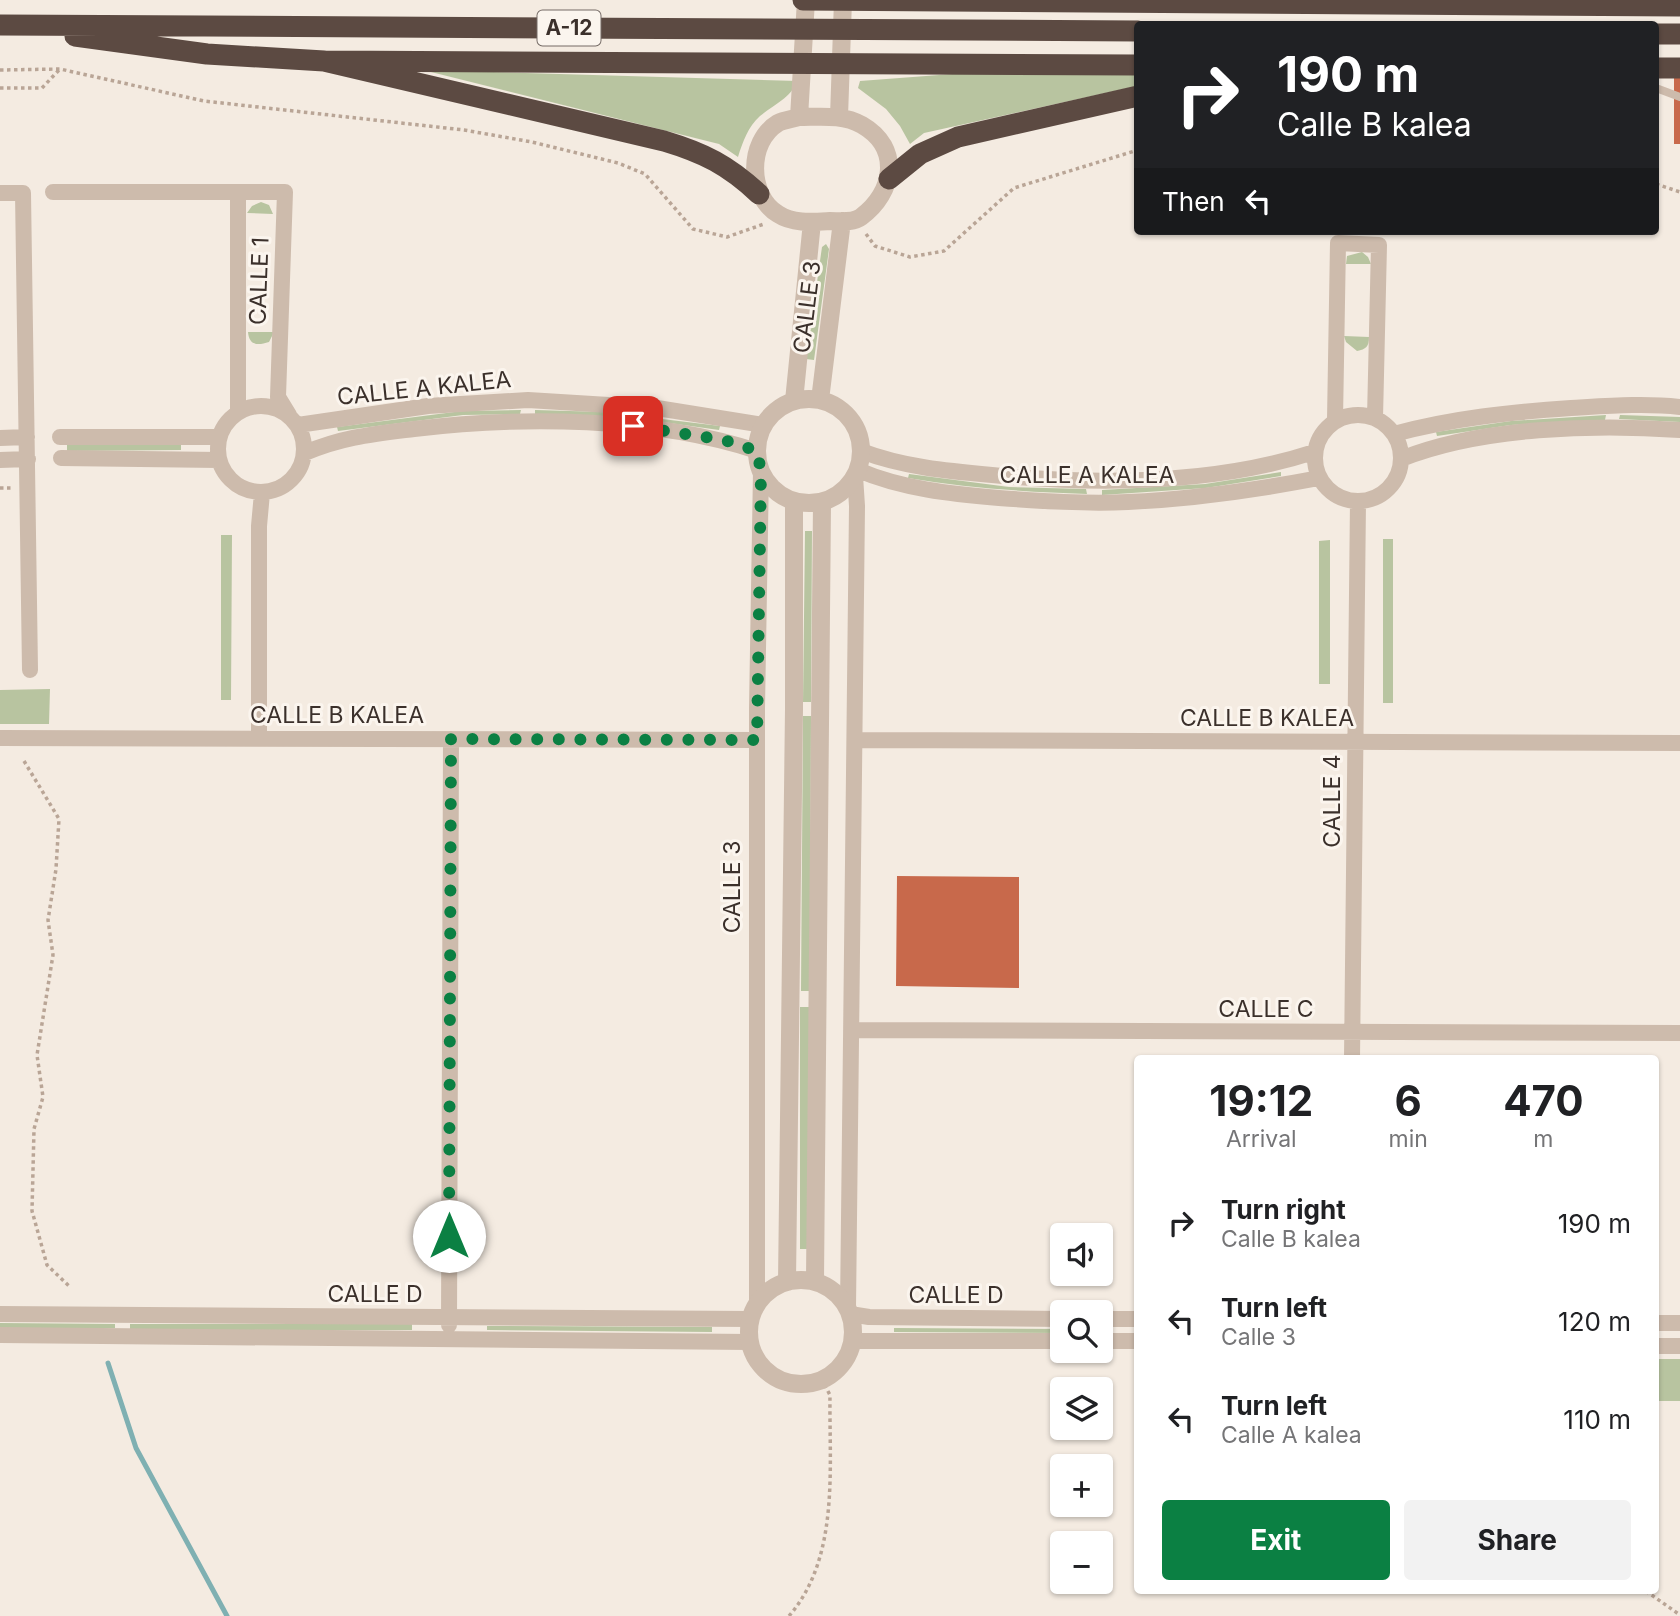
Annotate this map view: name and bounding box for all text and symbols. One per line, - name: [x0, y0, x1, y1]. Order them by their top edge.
- road number: A-12: [538, 10, 600, 46]
- text: 190 m: [1277, 45, 1419, 104]
- icon: right: [1162, 49, 1253, 140]
- text: Calle B kalea: [1277, 105, 1472, 144]
- icon: left: [1239, 182, 1277, 220]
- text: Then: [1162, 186, 1225, 217]
- street label: CALLE 1: [243, 237, 275, 325]
- street label: CALLE 3: [787, 259, 827, 355]
- street label: CALLE A KALEA: [336, 365, 513, 411]
- pin: [603, 396, 663, 456]
- icon: arrive: [614, 407, 652, 445]
- street label: CALLE A KALEA: [1000, 461, 1175, 489]
- street label: CALLE B KALEA: [250, 701, 424, 729]
- street label: CALLE B KALEA: [1180, 704, 1354, 732]
- street label: CALLE 4: [1318, 754, 1346, 848]
- street label: CALLE 3: [718, 841, 746, 933]
- street label: CALLE C: [1218, 995, 1314, 1023]
- text: 19:12: [1209, 1075, 1313, 1126]
- text: 6: [1395, 1075, 1422, 1126]
- text: 470: [1503, 1075, 1584, 1126]
- text: Arrival: [1226, 1125, 1297, 1153]
- text: min: [1389, 1125, 1428, 1153]
- text: m: [1533, 1125, 1554, 1153]
- text: Turn right: [1221, 1194, 1346, 1225]
- position arrow: [412, 1199, 486, 1273]
- icon: right: [1162, 1204, 1200, 1242]
- text: 190 m: [1558, 1208, 1631, 1239]
- map controls: [1050, 1223, 1113, 1594]
- button: sound: [1050, 1223, 1113, 1286]
- text: Calle B kalea: [1221, 1225, 1361, 1253]
- street label: CALLE D: [327, 1280, 423, 1308]
- street label: CALLE D: [908, 1281, 1004, 1309]
- text: Turn left: [1221, 1292, 1327, 1323]
- button: search: [1050, 1300, 1113, 1363]
- icon: left: [1162, 1302, 1200, 1340]
- text: 120 m: [1558, 1306, 1631, 1337]
- text: Calle 3: [1221, 1323, 1296, 1351]
- button: layers: [1050, 1377, 1113, 1440]
- text: Turn left: [1221, 1390, 1327, 1421]
- icon: left: [1162, 1400, 1200, 1438]
- text: 110 m: [1563, 1404, 1631, 1435]
- text: Calle A kalea: [1221, 1421, 1362, 1449]
- button: +: [1050, 1454, 1113, 1517]
- button: Exit: [1162, 1500, 1390, 1580]
- button: Share: [1404, 1500, 1631, 1580]
- button: −: [1050, 1531, 1113, 1594]

